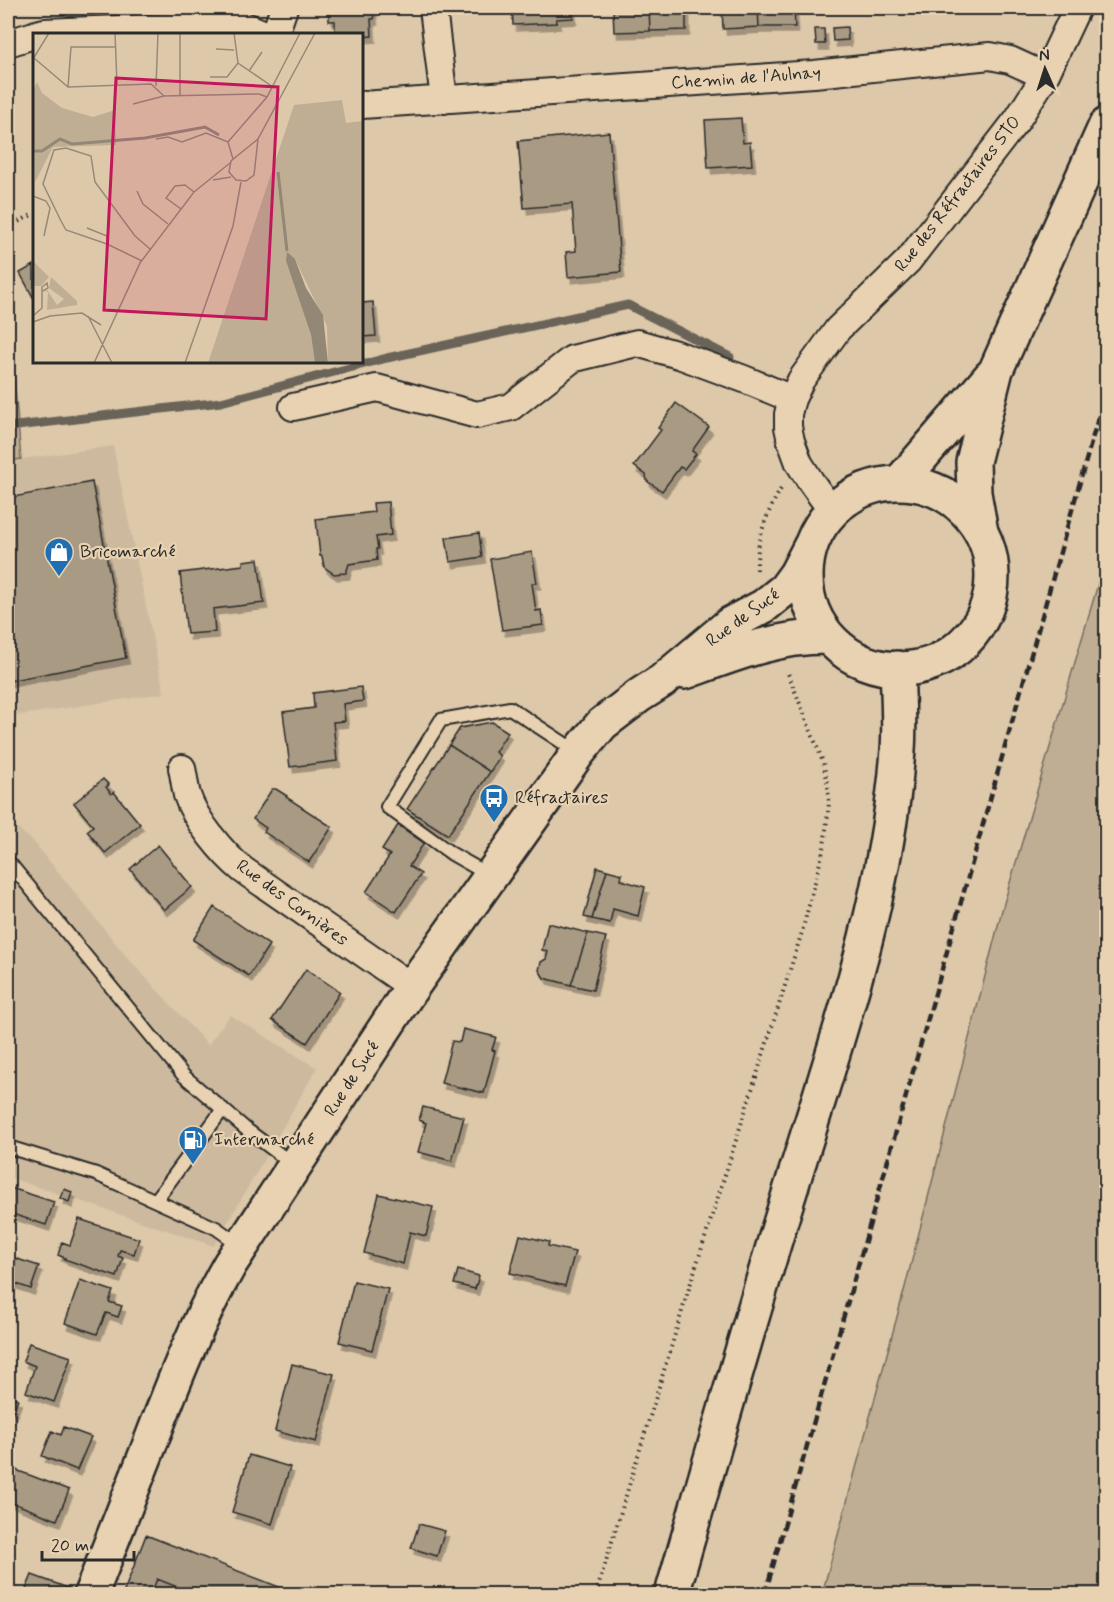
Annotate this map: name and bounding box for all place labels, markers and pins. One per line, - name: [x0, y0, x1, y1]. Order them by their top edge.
- shop icon: Bricomarché: [43, 536, 75, 578]
- place label: Bricomarché: [80, 540, 176, 564]
- bus stop icon: Réfractaires: [478, 782, 510, 824]
- place label: Réfractaires: [515, 786, 608, 810]
- fuel station icon: Intermarché: [177, 1124, 209, 1166]
- place label: Intermarché: [214, 1128, 314, 1152]

